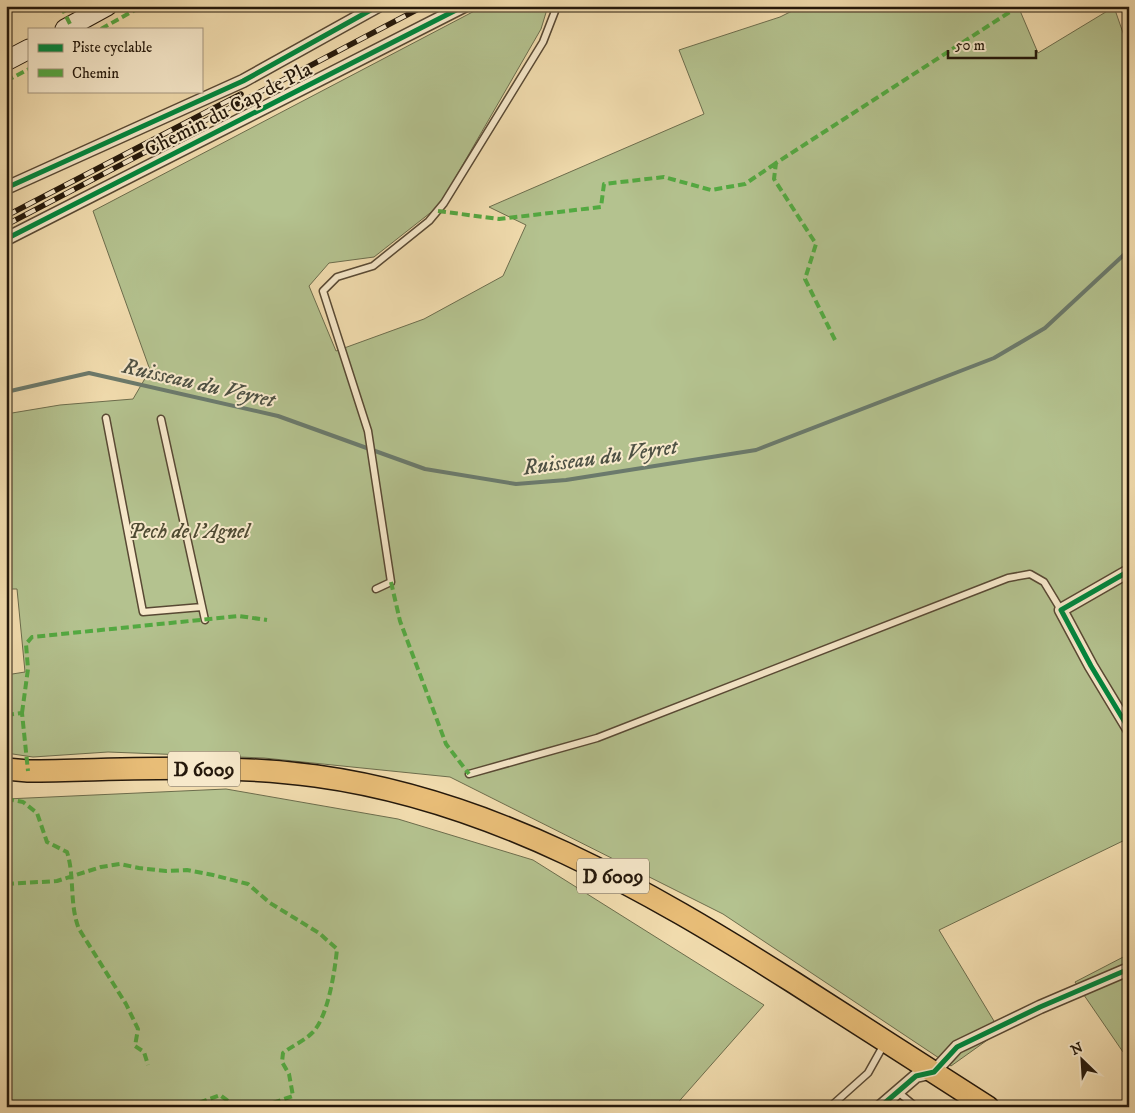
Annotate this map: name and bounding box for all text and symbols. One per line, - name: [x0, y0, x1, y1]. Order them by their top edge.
- legend: [28, 28, 202, 92]
- scale bar: [948, 28, 1035, 60]
- text: 50 m: [955, 36, 985, 55]
- text: Piste cyclable: [72, 38, 152, 57]
- street label: Chemin du Cap de Pla: [140, 56, 317, 163]
- text: Chemin: [72, 64, 119, 83]
- water label: Ruisseau du Veyret: [119, 353, 279, 414]
- water label: Ruisseau du Veyret: [520, 433, 680, 482]
- park label: Pech de l'Agnel: [128, 519, 252, 545]
- road number: D 6009: [168, 752, 240, 786]
- road number: D 6009: [577, 858, 649, 894]
- north arrow: [1058, 1036, 1108, 1086]
- text: N: [1068, 1038, 1086, 1060]

